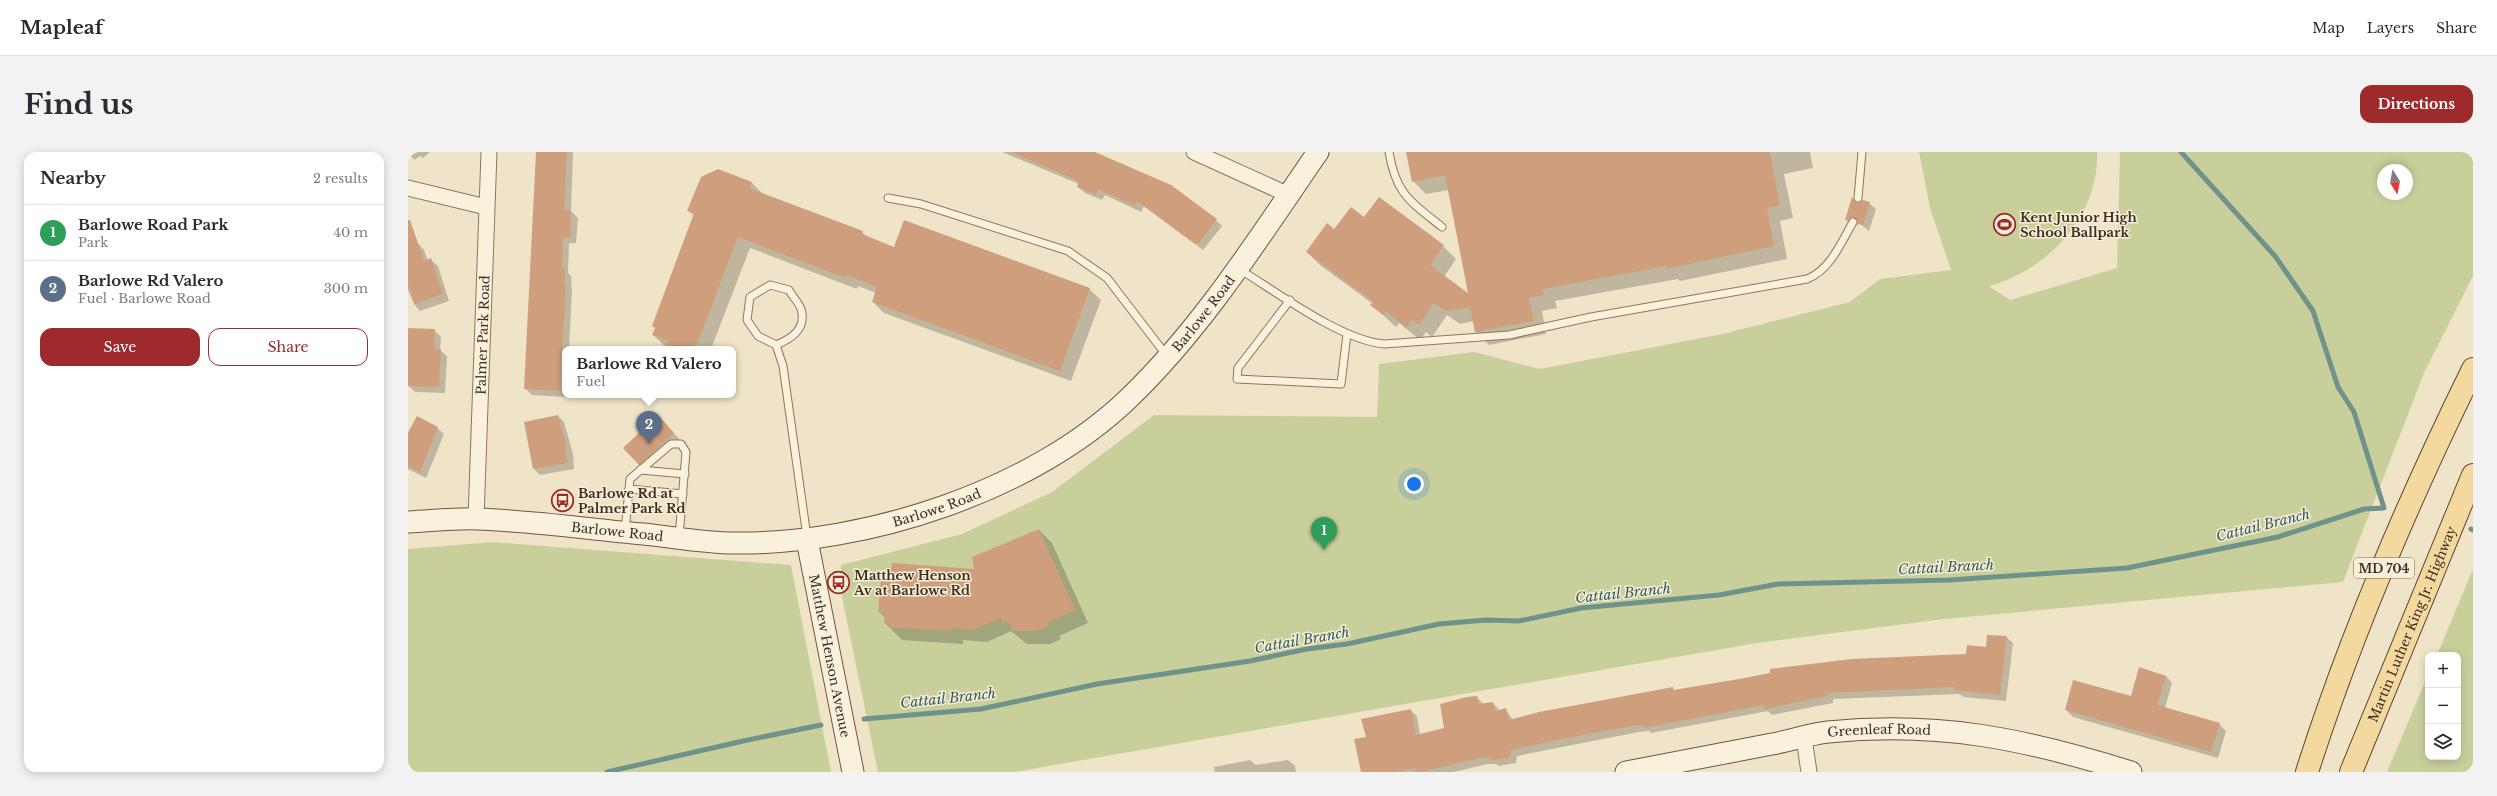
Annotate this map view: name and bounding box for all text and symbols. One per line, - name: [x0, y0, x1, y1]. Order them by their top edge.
- text: Mapleaf: [20, 16, 103, 39]
- text: Map: [2312, 19, 2345, 37]
- text: Layers: [2367, 19, 2414, 37]
- text: Share: [2436, 19, 2477, 37]
- button: Directions: [2360, 85, 2473, 123]
- text: Find us: [24, 87, 134, 122]
- north arrow: [2377, 164, 2413, 200]
- text: Nearby: [40, 168, 106, 189]
- text: 2 results: [313, 170, 368, 187]
- place label: Kent Junior High School Ballpark: [2020, 209, 2138, 241]
- sports icon: Kent Junior High School Ballpark: [1992, 211, 2018, 237]
- text: Barlowe Road Park: [78, 215, 228, 234]
- text: 1: [50, 224, 56, 241]
- text: 40 m: [333, 224, 368, 241]
- text: Park: [78, 234, 108, 251]
- text: Barlowe Rd Valero: [78, 271, 223, 290]
- street label: Barlowe Road: [1168, 272, 1239, 355]
- street label: Palmer Park Road: [472, 275, 493, 395]
- text: 2: [49, 280, 57, 297]
- text: 300 m: [324, 280, 368, 297]
- text: Fuel · Barlowe Road: [78, 290, 211, 307]
- button: Save: [40, 328, 200, 366]
- button: Share: [208, 328, 368, 366]
- popup: [562, 346, 736, 398]
- text: Barlowe Rd Valero: [576, 354, 722, 373]
- text: Fuel: [576, 373, 605, 390]
- pin: 2: [636, 411, 662, 444]
- your location: [1404, 474, 1424, 494]
- street label: Barlowe Road: [890, 484, 984, 530]
- place label: Barlowe Rd at Palmer Park Rd: [578, 485, 686, 517]
- bus stop icon: Barlowe Rd at Palmer Park Rd: [549, 487, 575, 513]
- water label: Cattail Branch: [2214, 505, 2312, 545]
- pin: 1: [1311, 517, 1337, 550]
- street label: Barlowe Road: [570, 518, 664, 545]
- street label: Martin Luther King Jr. Highway: [2364, 523, 2460, 725]
- water label: Cattail Branch: [1898, 555, 1994, 579]
- road number: MD 704: [2354, 558, 2414, 578]
- place label: Matthew Henson Av at Barlowe Rd: [853, 567, 971, 599]
- bus stop icon: Matthew Henson Av at Barlowe Rd: [825, 569, 851, 595]
- street label: Matthew Henson Avenue: [805, 573, 854, 739]
- water label: Cattail Branch: [1574, 579, 1672, 607]
- water label: Cattail Branch: [1253, 623, 1351, 657]
- map controls: [2425, 652, 2461, 760]
- button: +: [2425, 652, 2461, 688]
- water label: Cattail Branch: [899, 684, 997, 712]
- button: −: [2425, 688, 2461, 724]
- street label: Greenleaf Road: [1826, 720, 1932, 741]
- button: layers: [2425, 724, 2461, 760]

